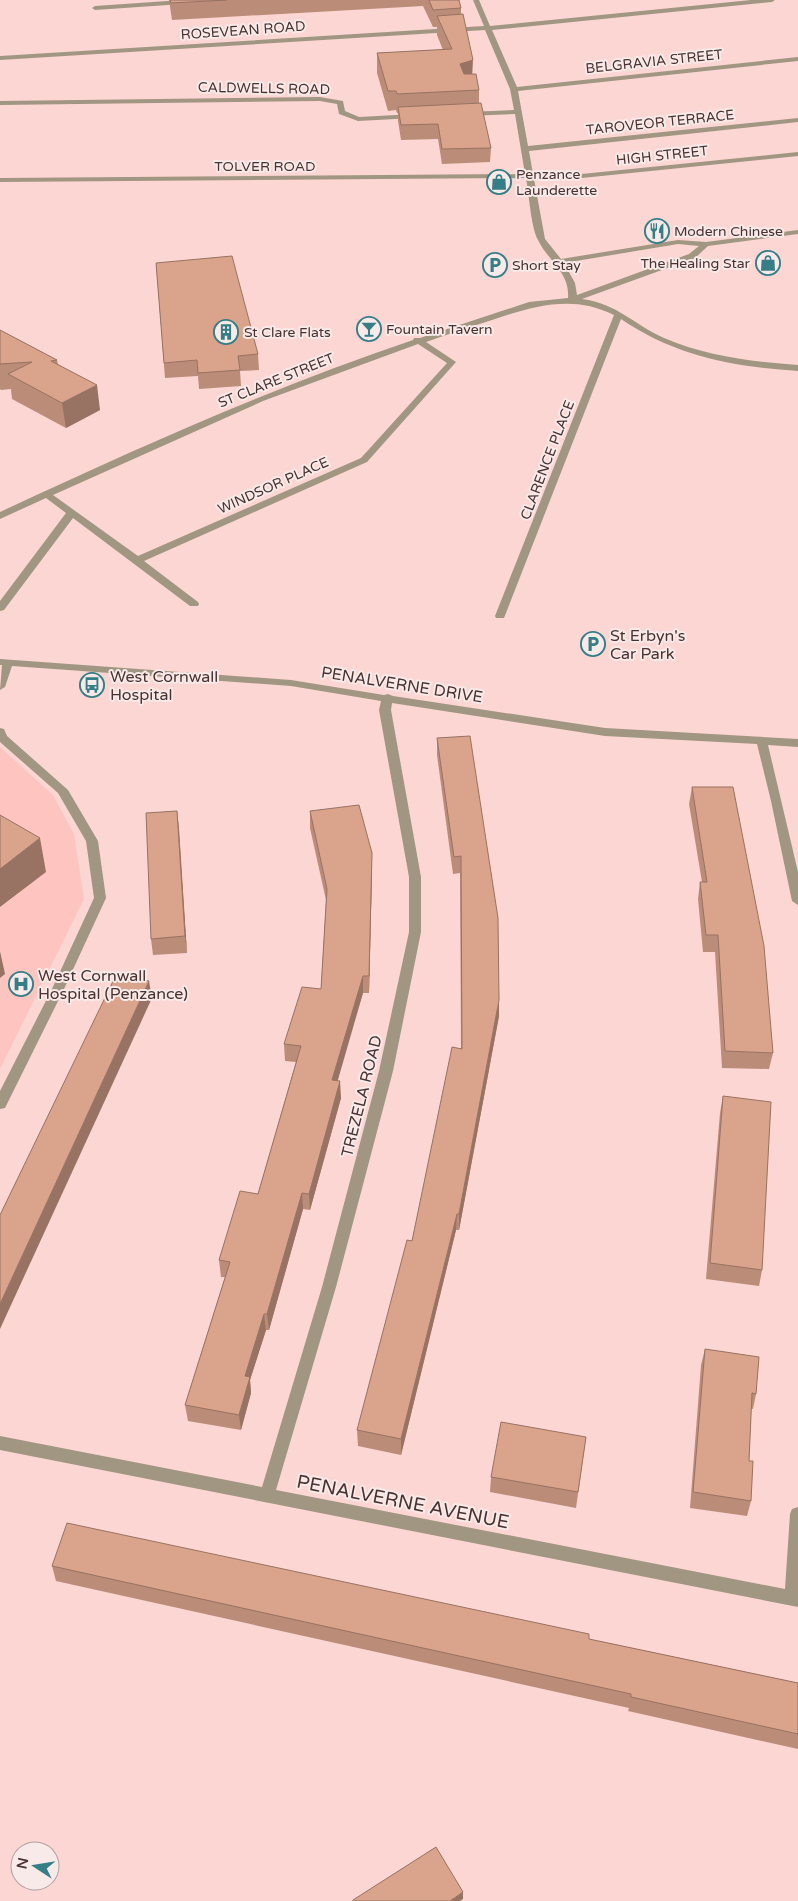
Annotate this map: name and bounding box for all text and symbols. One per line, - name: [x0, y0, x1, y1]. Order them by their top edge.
- street label: ROSEVEAN ROAD: [180, 18, 306, 43]
- street label: BELGRAVIA STREET: [585, 46, 724, 77]
- street label: CALDWELLS ROAD: [198, 79, 330, 98]
- street label: TAROVEOR TERRACE: [585, 106, 735, 139]
- street label: HIGH STREET: [615, 142, 709, 169]
- street label: TOLVER ROAD: [214, 158, 316, 175]
- place label: Penzance Launderette: [516, 166, 597, 199]
- shop icon: Penzance Launderette: [486, 169, 512, 195]
- restaurant icon: Modern Chinese: [644, 218, 670, 244]
- place label: Modern Chinese: [674, 223, 783, 240]
- shop icon: The Healing Star: [755, 250, 781, 276]
- parking icon: Short Stay: [482, 252, 508, 278]
- place label: The Healing Star: [640, 255, 751, 272]
- place label: Short Stay: [512, 257, 581, 274]
- bar icon: Fountain Tavern: [356, 316, 382, 342]
- building icon: St Clare Flats: [213, 319, 239, 345]
- place label: Fountain Tavern: [386, 321, 493, 338]
- place label: St Clare Flats: [244, 324, 331, 341]
- street label: ST CLARE STREET: [216, 349, 337, 412]
- street label: CLARENCE PLACE: [517, 398, 578, 522]
- street label: WINDSOR PLACE: [215, 453, 331, 518]
- place label: St Erbyn's Car Park: [610, 626, 686, 664]
- parking icon: St Erbyn's Car Park: [580, 631, 606, 657]
- street label: PENALVERNE DRIVE: [320, 662, 484, 708]
- place label: West Cornwall Hospital: [110, 667, 218, 705]
- bus stop icon: West Cornwall Hospital: [79, 672, 105, 698]
- place label: West Cornwall Hospital (Penzance): [38, 966, 188, 1004]
- hospital icon: West Cornwall Hospital (Penzance): [8, 971, 34, 997]
- street label: TREZELA ROAD: [337, 1033, 387, 1159]
- street label: PENALVERNE AVENUE: [295, 1471, 511, 1533]
- north arrow: [10, 1841, 60, 1891]
- text: N: [13, 1856, 32, 1871]

